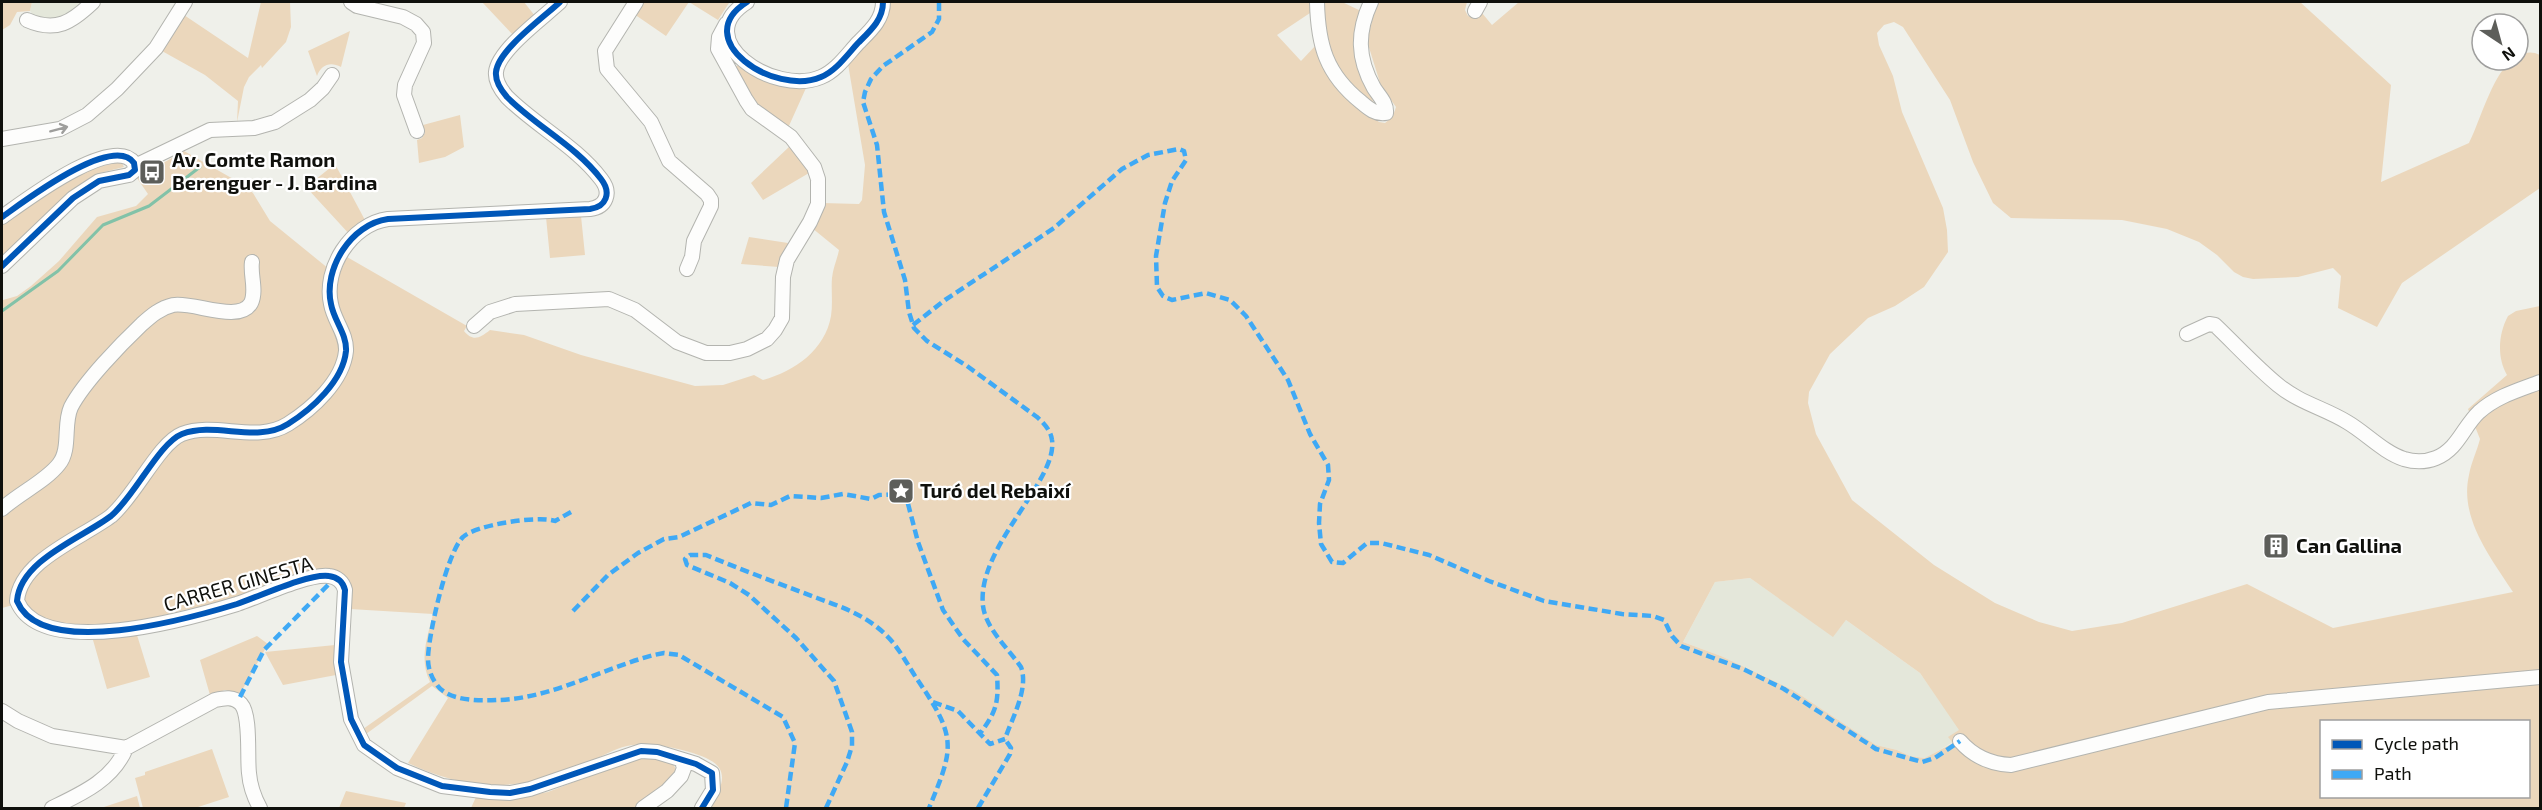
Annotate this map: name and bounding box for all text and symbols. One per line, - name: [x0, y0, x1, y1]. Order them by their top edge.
- north arrow: [2470, 12, 2530, 72]
- text: N: [2499, 43, 2519, 66]
- one-way arrow: [49, 123, 68, 134]
- place label: Av. Comte Ramon Berenguer - J. Bardina: [172, 147, 377, 194]
- bus stop icon: Av. Comte Ramon Berenguer - J. Bardina: [137, 157, 167, 187]
- place icon: Turó del Rebaixí: [886, 476, 916, 506]
- place label: Turó del Rebaixí: [920, 478, 1072, 502]
- building icon: Can Gallina: [2261, 531, 2291, 561]
- place label: Can Gallina: [2296, 533, 2402, 557]
- street label: CARRER GINESTA: [161, 550, 315, 616]
- legend: [2320, 720, 2530, 798]
- text: Cycle path: [2374, 732, 2459, 754]
- text: Path: [2374, 762, 2412, 784]

